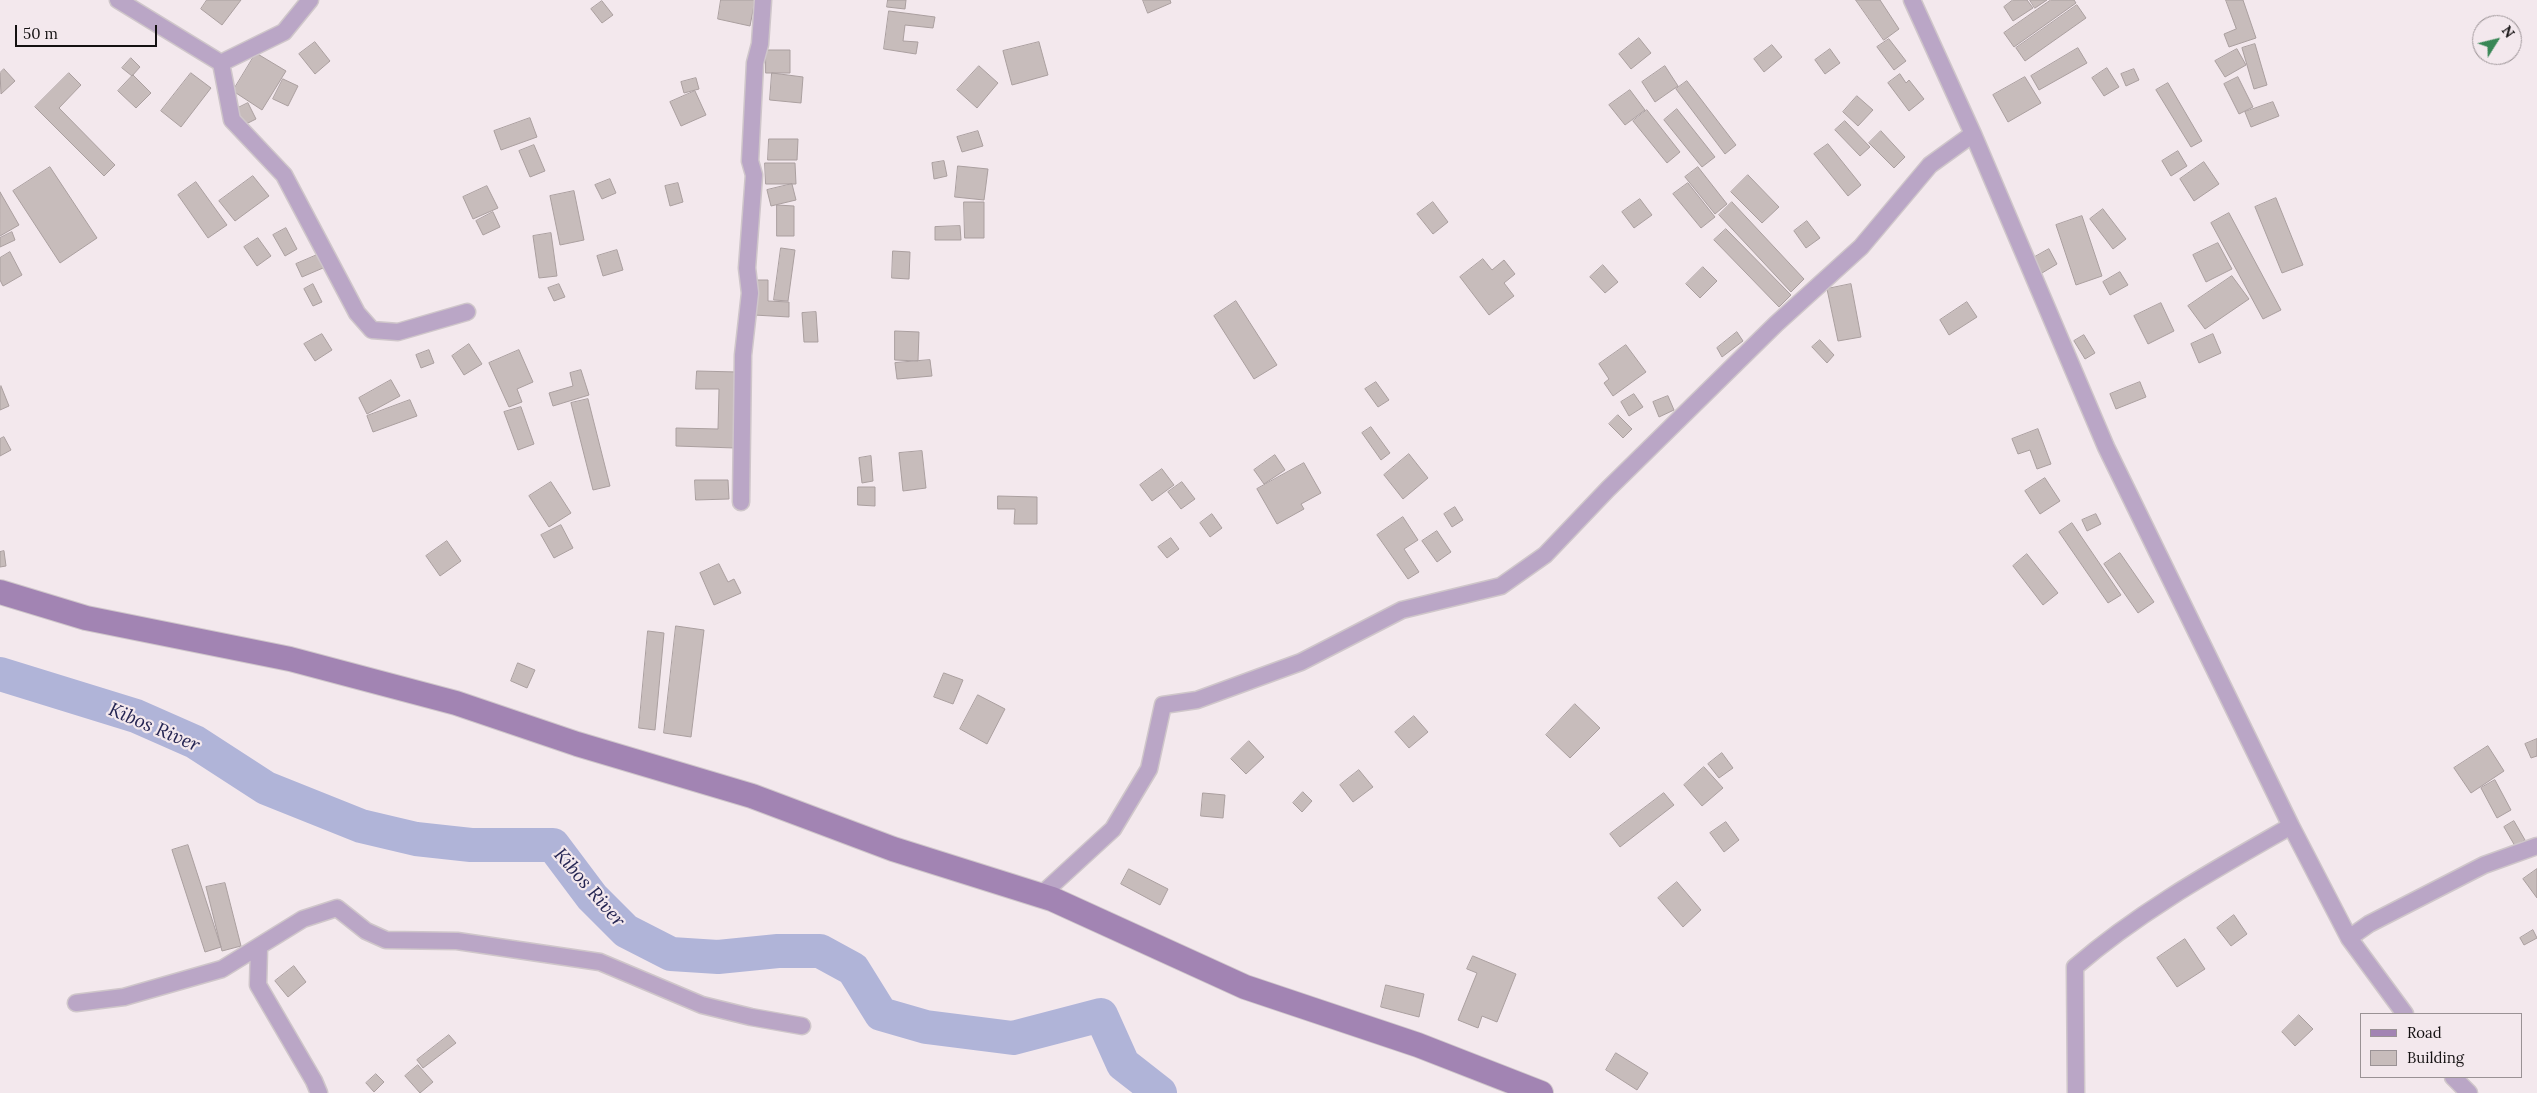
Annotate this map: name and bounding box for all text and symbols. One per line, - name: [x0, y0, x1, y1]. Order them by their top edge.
- scale bar: [18, 15, 160, 47]
- north arrow: [2472, 15, 2522, 65]
- text: N: [2498, 22, 2519, 41]
- text: 50 m: [23, 24, 58, 43]
- water label: Kibos River: [105, 699, 203, 757]
- water label: Kibos River: [549, 844, 629, 932]
- legend: [2360, 1013, 2522, 1078]
- text: Road: [2407, 1023, 2442, 1042]
- text: Building: [2407, 1048, 2464, 1067]

